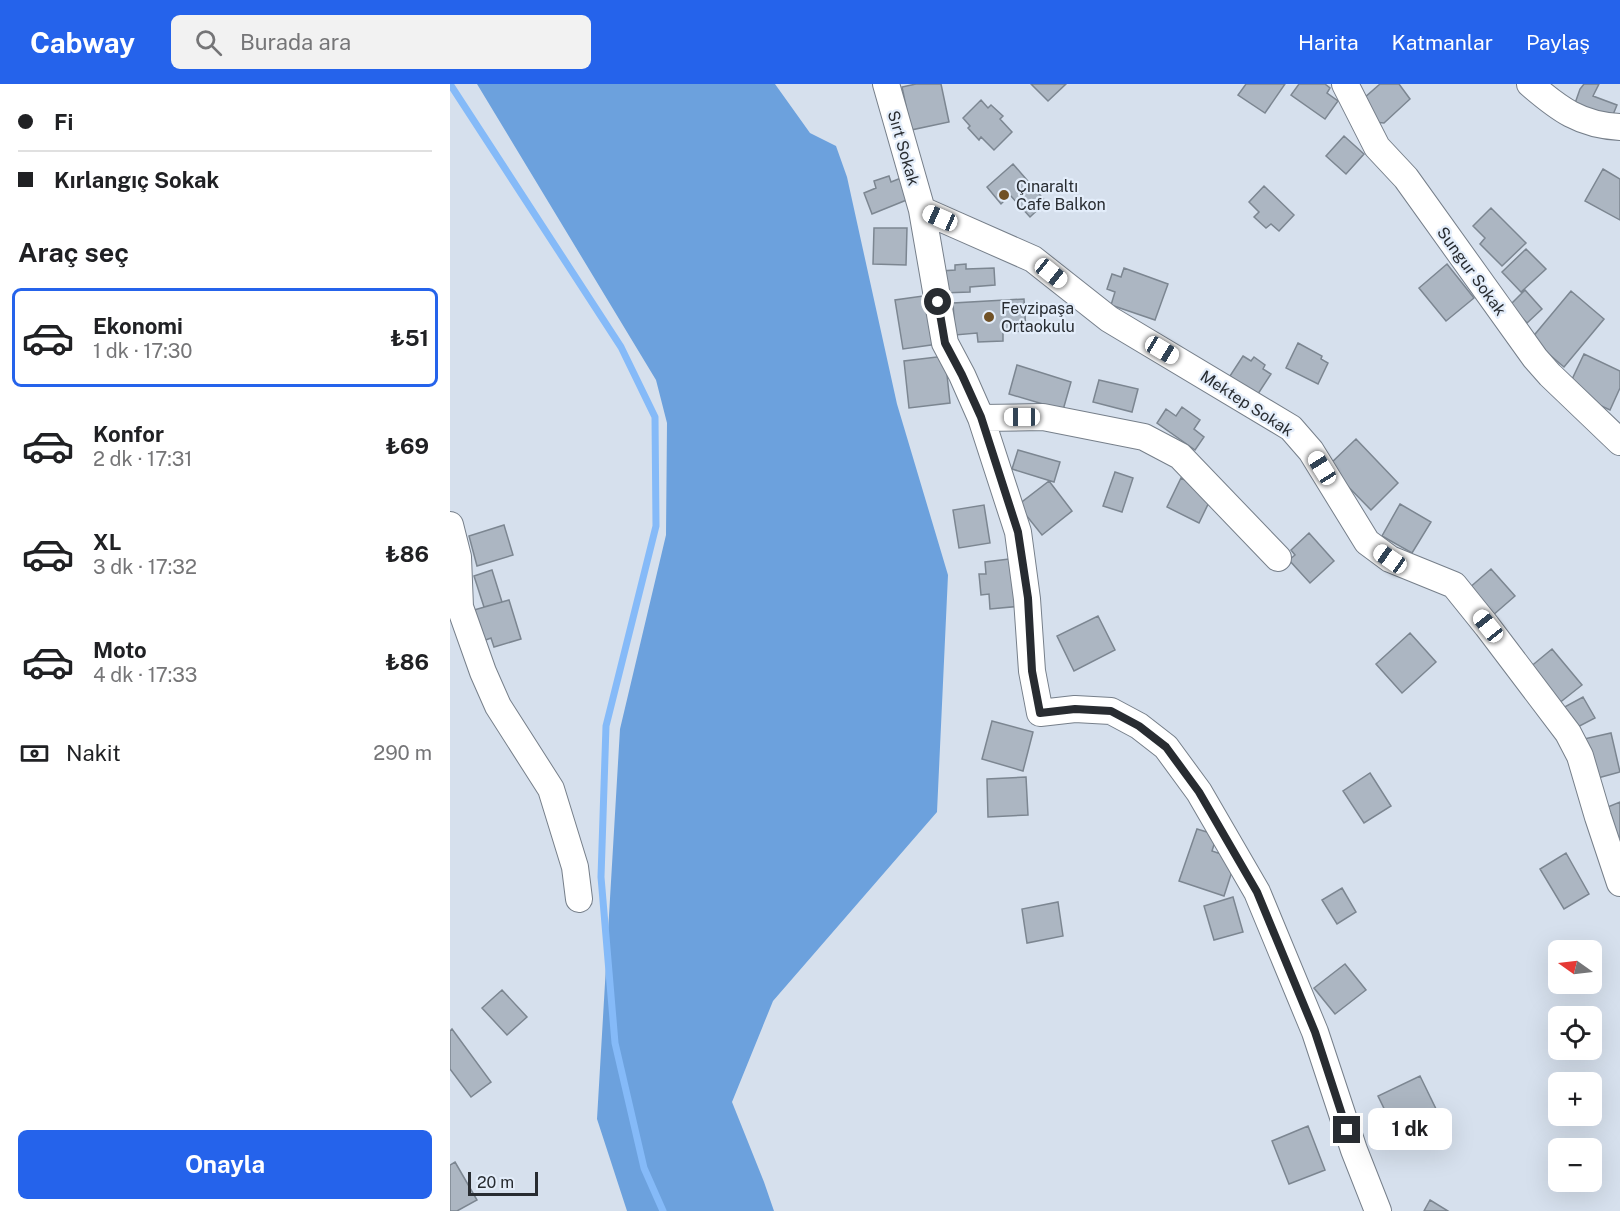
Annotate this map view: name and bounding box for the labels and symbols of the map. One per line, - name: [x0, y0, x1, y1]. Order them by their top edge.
- street label: Sırt Sokak: [884, 108, 923, 188]
- place label: Çınaraltı Cafe Balkon: [1016, 177, 1106, 214]
- marker: Çınaraltı Cafe Balkon: [997, 188, 1011, 202]
- car: [920, 202, 960, 234]
- street label: Sungur Sokak: [1433, 223, 1510, 319]
- car: [1031, 255, 1071, 291]
- route start: [924, 288, 951, 315]
- place label: Fevzipaşa Ortaokulu: [1001, 299, 1075, 336]
- marker: Fevzipaşa Ortaokulu: [982, 310, 996, 324]
- car: [1142, 333, 1182, 367]
- street label: Mektep Sokak: [1197, 366, 1297, 440]
- car: [1004, 408, 1040, 426]
- car: [1305, 448, 1339, 488]
- car: [1370, 541, 1410, 577]
- car: [1470, 606, 1506, 646]
- north arrow: [1548, 940, 1602, 994]
- callout: 1 dk: [1368, 1109, 1452, 1151]
- route end: [1333, 1116, 1360, 1143]
- scale bar: [468, 1169, 538, 1196]

